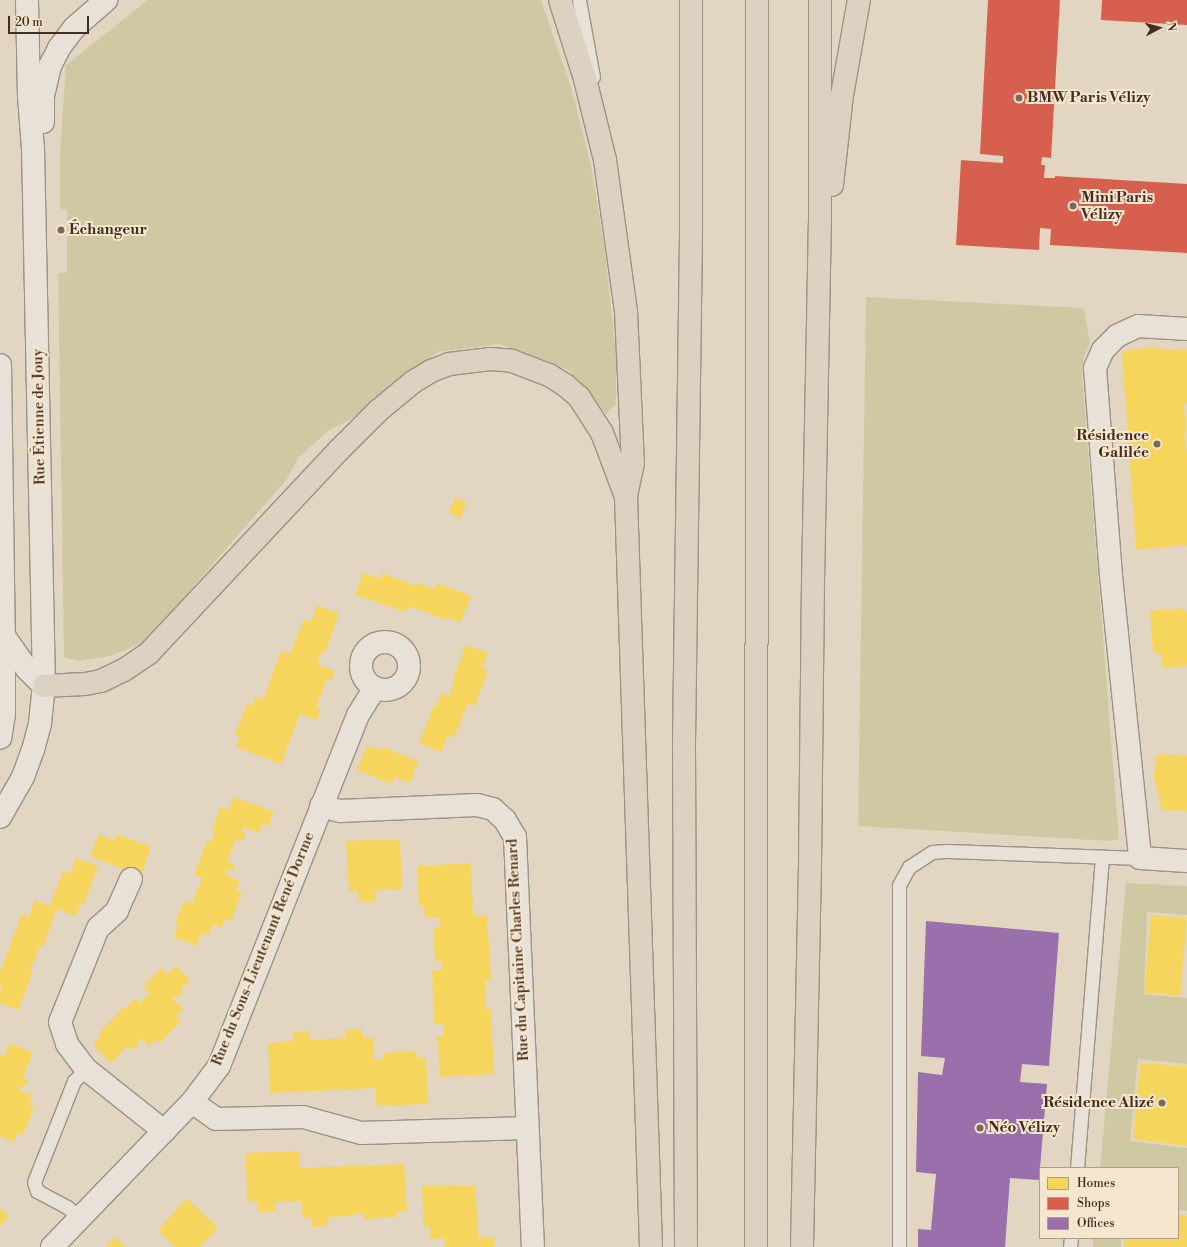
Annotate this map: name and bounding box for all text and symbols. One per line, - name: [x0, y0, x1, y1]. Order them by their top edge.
- scale bar: [10, 8, 91, 34]
- north arrow: [1139, 8, 1179, 48]
- text: 20 m: [15, 15, 43, 30]
- text: N: [1164, 22, 1178, 32]
- place label: BMW Paris Vélizy: [1027, 89, 1151, 107]
- marker: BMW Paris Vélizy: [1014, 93, 1024, 103]
- place label: Mini Paris Vélizy: [1081, 188, 1153, 223]
- marker: Mini Paris Vélizy: [1068, 201, 1078, 211]
- place label: Échangeur: [69, 221, 147, 239]
- marker: Échangeur: [56, 225, 66, 235]
- street label: Rue Étienne de Jouy: [29, 349, 49, 485]
- place label: Résidence Galilée: [1076, 426, 1149, 461]
- marker: Résidence Galilée: [1152, 439, 1162, 449]
- street label: Rue du Sous-Lieutenant René Dorme: [208, 830, 318, 1068]
- street label: Rue du Capitaine Charles Renard: [503, 838, 533, 1062]
- place label: Résidence Alizé: [1043, 1094, 1154, 1112]
- marker: Résidence Alizé: [1157, 1098, 1167, 1108]
- place label: Néo Vélizy: [988, 1119, 1060, 1137]
- marker: Néo Vélizy: [975, 1123, 985, 1133]
- legend: [1039, 1167, 1179, 1239]
- text: Homes: [1077, 1176, 1115, 1191]
- text: Shops: [1077, 1196, 1110, 1211]
- text: Offices: [1077, 1216, 1115, 1231]

